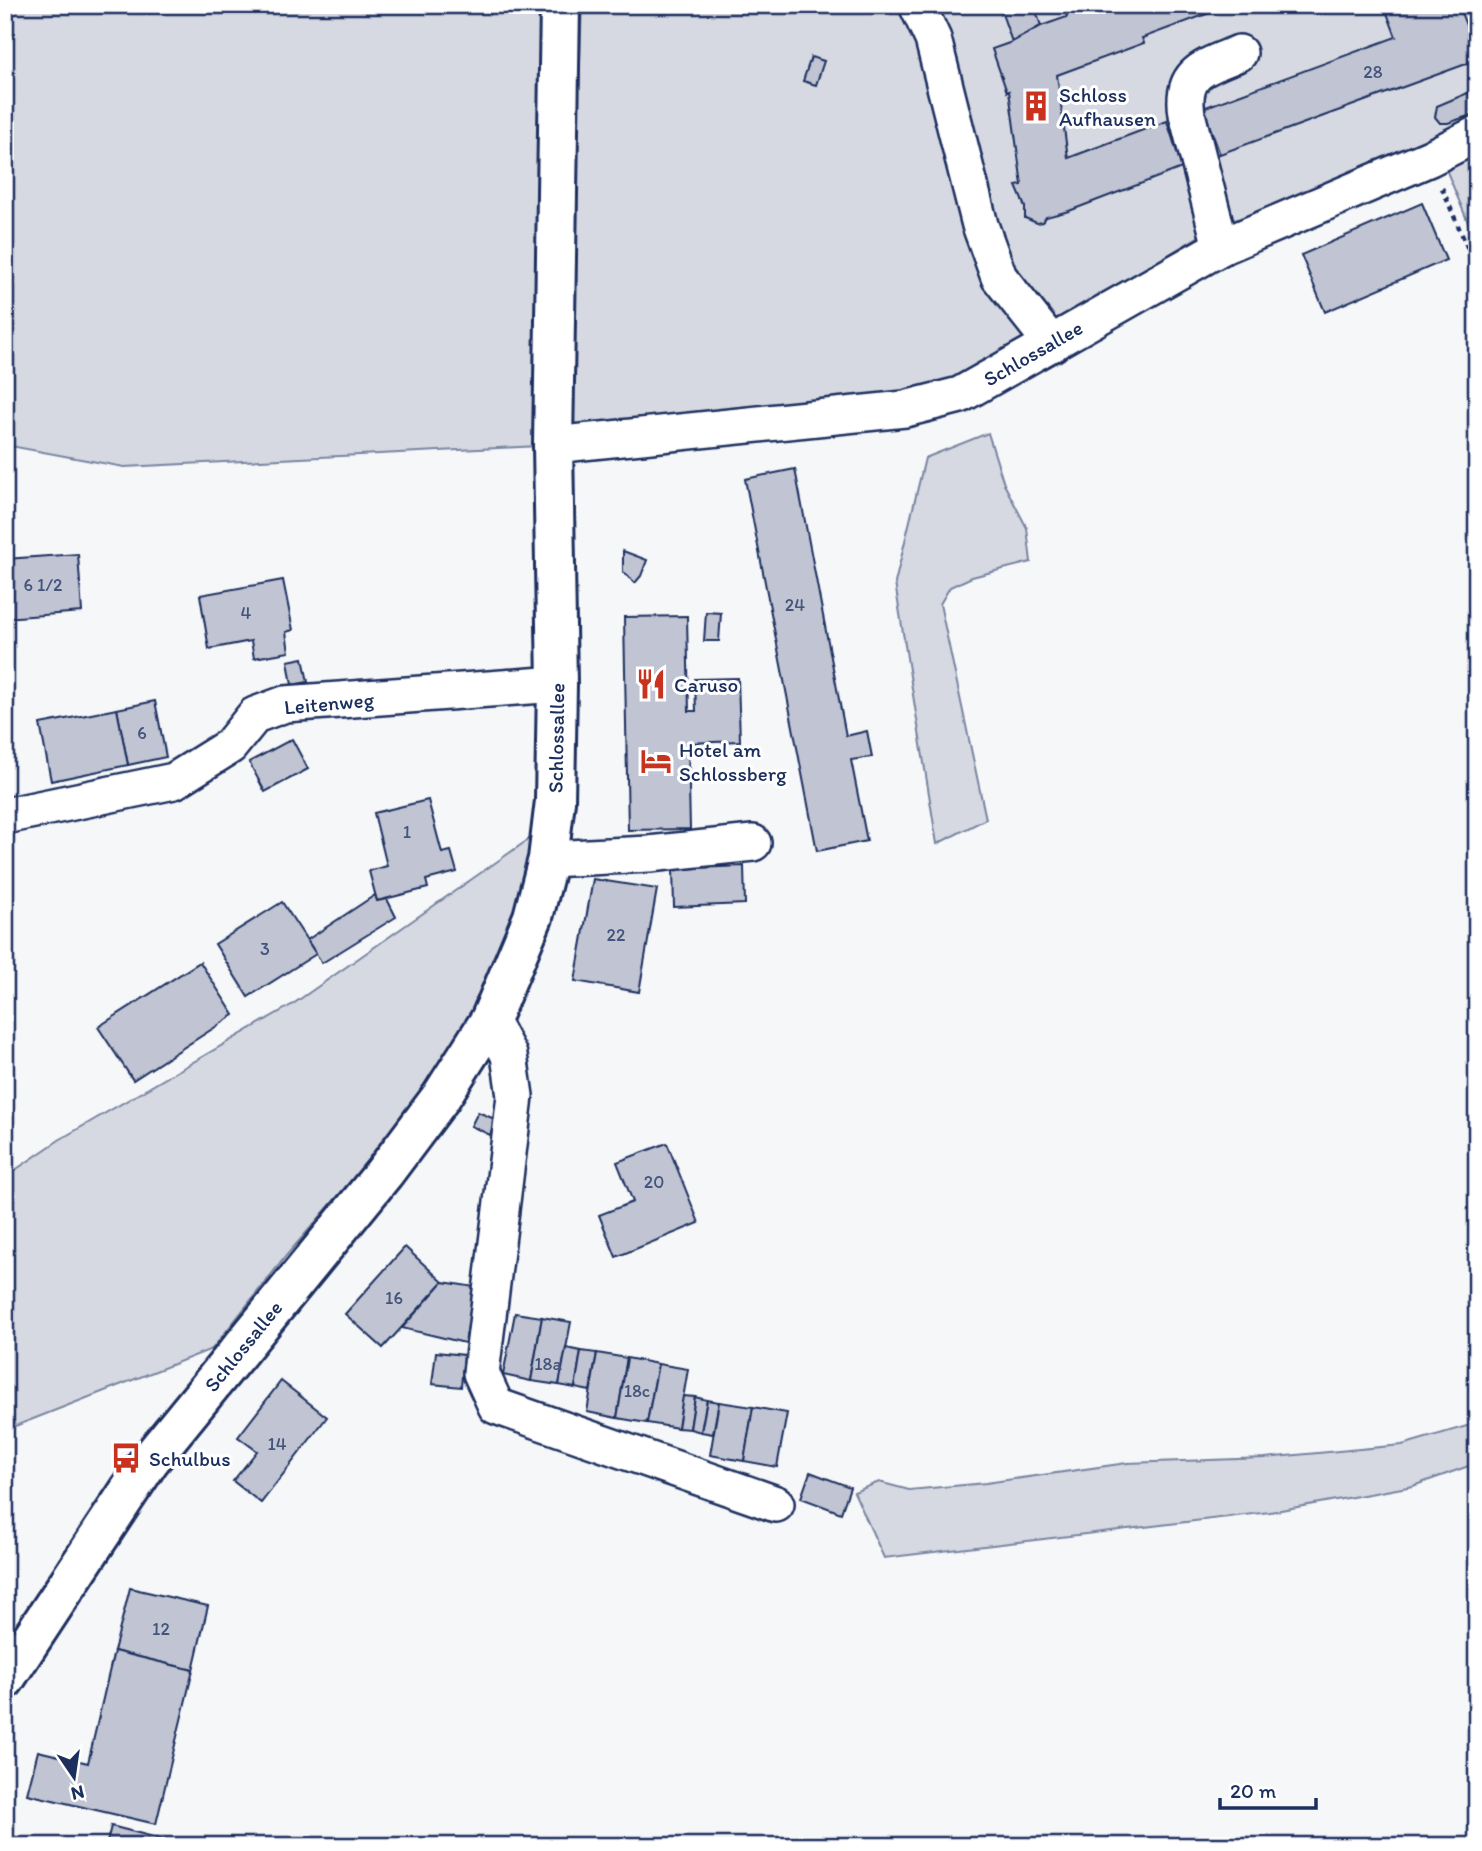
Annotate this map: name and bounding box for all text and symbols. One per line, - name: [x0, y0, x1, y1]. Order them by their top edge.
- house number: 28: [1363, 61, 1383, 83]
- place label: Schloss Aufhausen: [1059, 82, 1156, 131]
- building icon: Schloss Aufhausen: [1019, 89, 1053, 123]
- street label: Schlossallee: [979, 315, 1087, 391]
- house number: 6 1/2: [24, 574, 63, 596]
- house number: 24: [785, 594, 805, 616]
- house number: 4: [241, 602, 252, 624]
- restaurant icon: Caruso: [634, 667, 668, 701]
- place label: Caruso: [674, 672, 738, 697]
- street label: Schlossallee: [543, 683, 569, 793]
- street label: Leitenweg: [283, 687, 375, 719]
- house number: 6: [137, 722, 147, 744]
- place label: Hotel am Schlossberg: [679, 737, 787, 786]
- hotel icon: Hotel am Schlossberg: [639, 744, 673, 778]
- house number: 1: [403, 821, 411, 843]
- house number: 22: [607, 924, 626, 946]
- house number: 3: [260, 938, 270, 960]
- house number: 20: [644, 1171, 664, 1193]
- house number: 16: [385, 1287, 403, 1309]
- street label: Schlossallee: [199, 1295, 287, 1397]
- house number: 18a: [534, 1353, 562, 1375]
- house number: 18c: [624, 1380, 650, 1402]
- house number: 14: [267, 1433, 287, 1455]
- bus stop icon: Schulbus: [109, 1441, 143, 1475]
- place label: Schulbus: [149, 1446, 231, 1471]
- house number: 12: [152, 1618, 170, 1640]
- north arrow: [38, 1742, 108, 1812]
- scale bar: [1220, 1767, 1316, 1811]
- text: 20 m: [1230, 1778, 1277, 1803]
- text: N: [69, 1780, 87, 1806]

